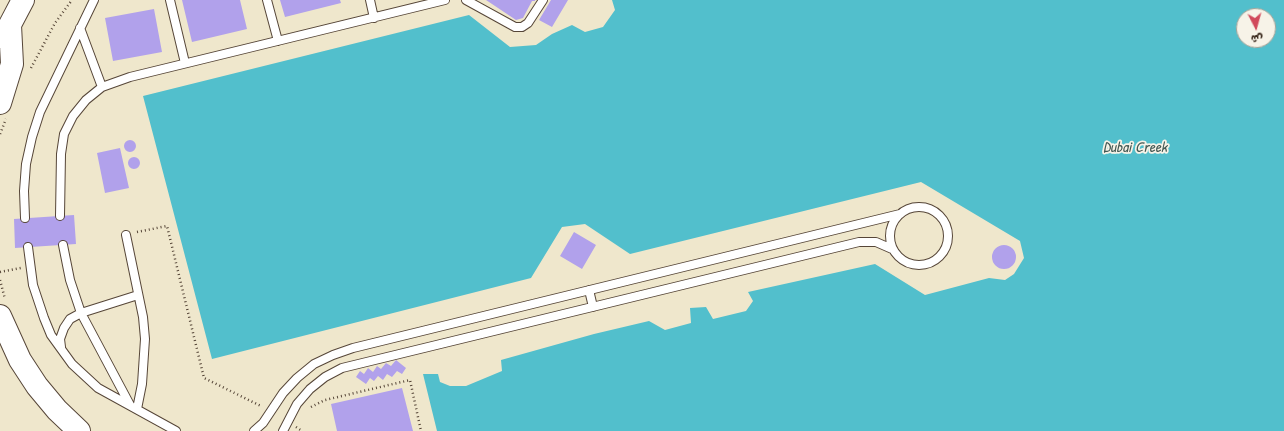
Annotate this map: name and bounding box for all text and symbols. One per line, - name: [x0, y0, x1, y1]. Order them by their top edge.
- north arrow: [1236, 8, 1276, 48]
- text: ش: [1250, 31, 1264, 47]
- water label: Dubai Creek: [1103, 139, 1167, 157]

